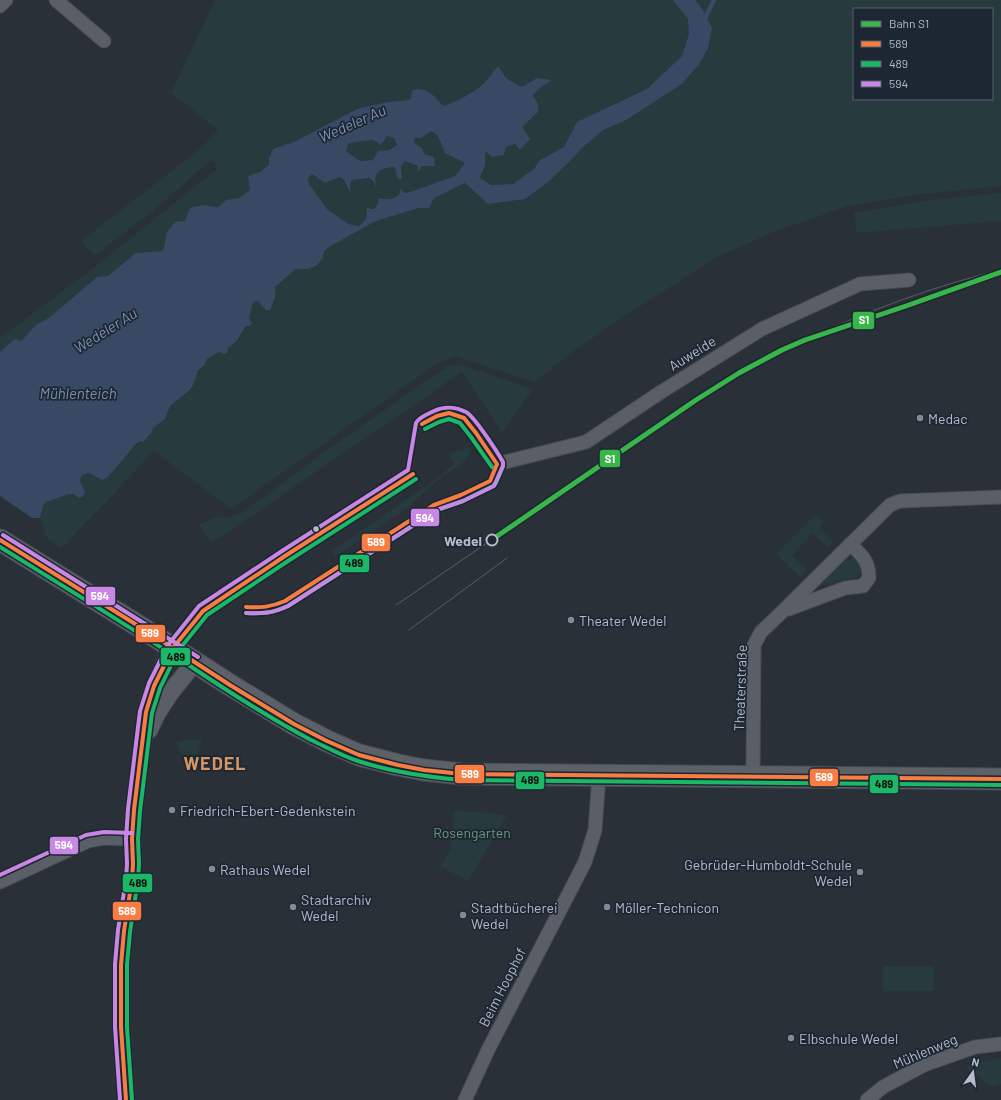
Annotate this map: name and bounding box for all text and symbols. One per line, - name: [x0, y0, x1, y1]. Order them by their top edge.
- legend: [853, 8, 993, 100]
- text: Bahn S1: [889, 16, 929, 30]
- text: 589: [889, 36, 908, 50]
- text: 489: [889, 56, 908, 70]
- text: 594: [889, 76, 908, 90]
- water label: Wedeler Au: [316, 100, 388, 146]
- water label: Wedeler Au: [70, 303, 140, 357]
- line badge: S1: [852, 311, 875, 330]
- text: S1: [859, 313, 869, 326]
- street label: Auweide: [665, 332, 719, 374]
- water label: Mühlenteich: [40, 384, 117, 402]
- place label: Medac: [928, 410, 968, 427]
- marker: Medac: [915, 413, 925, 423]
- line badge: S1: [599, 449, 621, 468]
- text: S1: [605, 452, 615, 465]
- line badge: 594: [410, 508, 440, 527]
- text: 594: [416, 511, 435, 524]
- unlabelled marker: [311, 524, 321, 534]
- place label: Wedel: [444, 532, 482, 549]
- line badge: 589: [361, 533, 391, 552]
- marker: Wedel: [485, 533, 499, 547]
- text: 589: [367, 535, 385, 548]
- line badge: 489: [339, 554, 370, 573]
- text: 489: [345, 556, 363, 569]
- line badge: 594: [85, 586, 116, 606]
- text: 594: [91, 589, 110, 602]
- place label: Theater Wedel: [579, 612, 667, 629]
- marker: Theater Wedel: [566, 615, 576, 625]
- line badge: 589: [135, 624, 166, 643]
- text: 589: [141, 626, 159, 639]
- street label: Theaterstraße: [730, 644, 750, 732]
- line badge: 489: [160, 647, 191, 666]
- text: 489: [167, 650, 185, 663]
- district label: WEDEL: [183, 752, 247, 774]
- line badge: 589: [454, 764, 485, 784]
- text: 589: [461, 767, 479, 780]
- line badge: 589: [809, 768, 839, 787]
- text: 589: [815, 770, 833, 783]
- line badge: 489: [515, 771, 545, 790]
- text: 489: [521, 773, 539, 786]
- line badge: 489: [869, 774, 899, 794]
- text: 489: [875, 777, 893, 790]
- place label: Friedrich-Ebert-Gedenkstein: [180, 802, 355, 819]
- marker: Friedrich-Ebert-Gedenkstein: [167, 805, 177, 815]
- park label: Rosengarten: [433, 824, 511, 841]
- line badge: 594: [49, 836, 79, 855]
- text: 594: [55, 838, 74, 851]
- place label: Gebrüder-Humboldt-Schule Wedel: [684, 856, 852, 889]
- place label: Rathaus Wedel: [220, 861, 310, 878]
- marker: Rathaus Wedel: [207, 864, 217, 874]
- marker: Gebrüder-Humboldt-Schule Wedel: [855, 867, 865, 877]
- line badge: 489: [122, 873, 153, 893]
- text: 489: [129, 876, 147, 889]
- place label: Stadtarchiv Wedel: [301, 891, 372, 924]
- place label: Stadtbücherei Wedel: [471, 899, 558, 932]
- place label: Möller-Technicon: [615, 899, 719, 916]
- line badge: 589: [112, 901, 142, 921]
- marker: Stadtarchiv Wedel: [288, 902, 298, 912]
- marker: Möller-Technicon: [602, 902, 612, 912]
- text: 589: [118, 904, 136, 917]
- marker: Stadtbücherei Wedel: [458, 910, 468, 920]
- street label: Beim Hoophof: [475, 945, 529, 1029]
- place label: Elbschule Wedel: [799, 1030, 898, 1047]
- street label: Mühlenweg: [890, 1030, 960, 1072]
- marker: Elbschule Wedel: [786, 1033, 796, 1043]
- north arrow: [953, 1052, 993, 1092]
- text: N: [970, 1055, 981, 1069]

